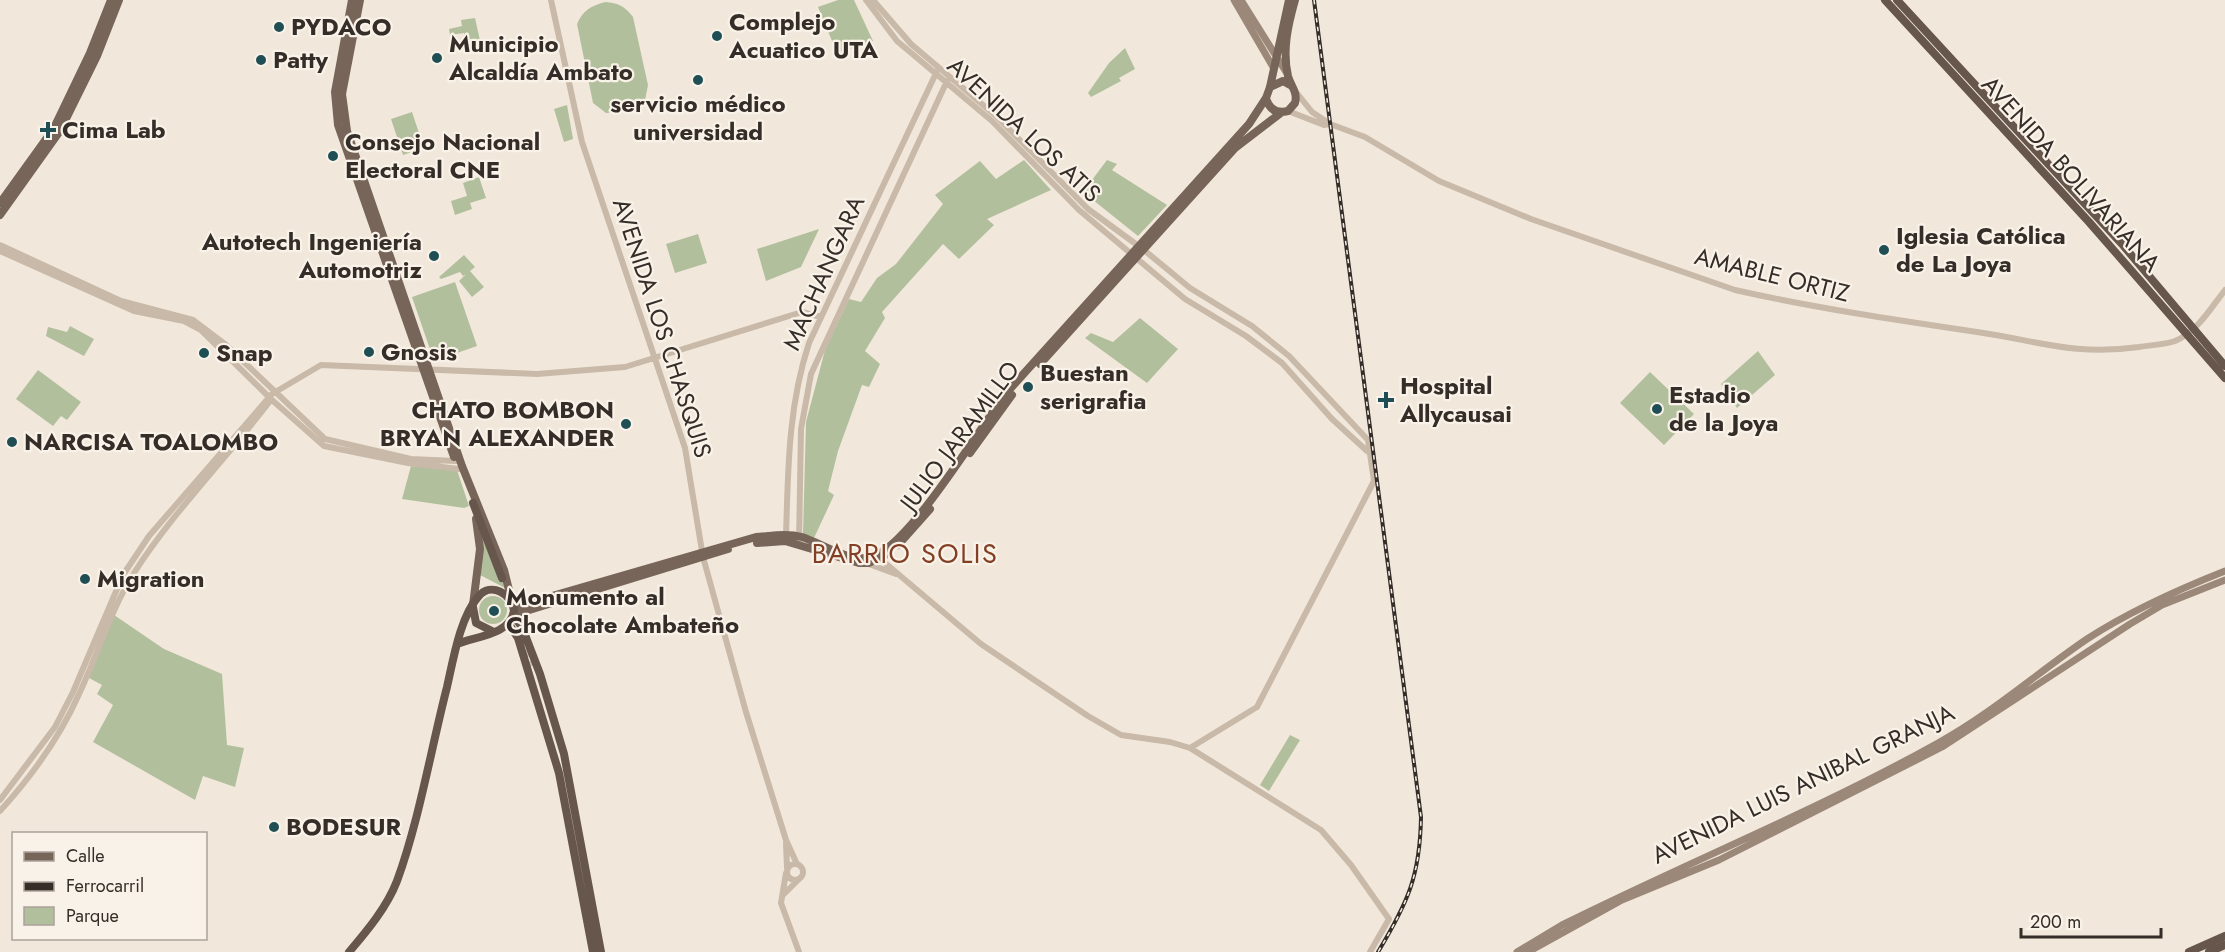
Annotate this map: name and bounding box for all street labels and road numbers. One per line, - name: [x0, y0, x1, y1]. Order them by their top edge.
- street label: AVENIDA LOS ATIS: [940, 49, 1109, 210]
- street label: AVENIDA BOLIVARIANA: [1974, 68, 2169, 280]
- street label: MACHANGARA: [774, 190, 873, 356]
- street label: AVENIDA LOS CHASQUIS: [604, 194, 721, 462]
- street label: AMABLE ORTIZ: [1691, 238, 1853, 311]
- street label: JULIO JARAMILLO: [890, 353, 1028, 520]
- street label: AVENIDA LUIS ANIBAL GRANJA: [1645, 695, 1960, 872]

